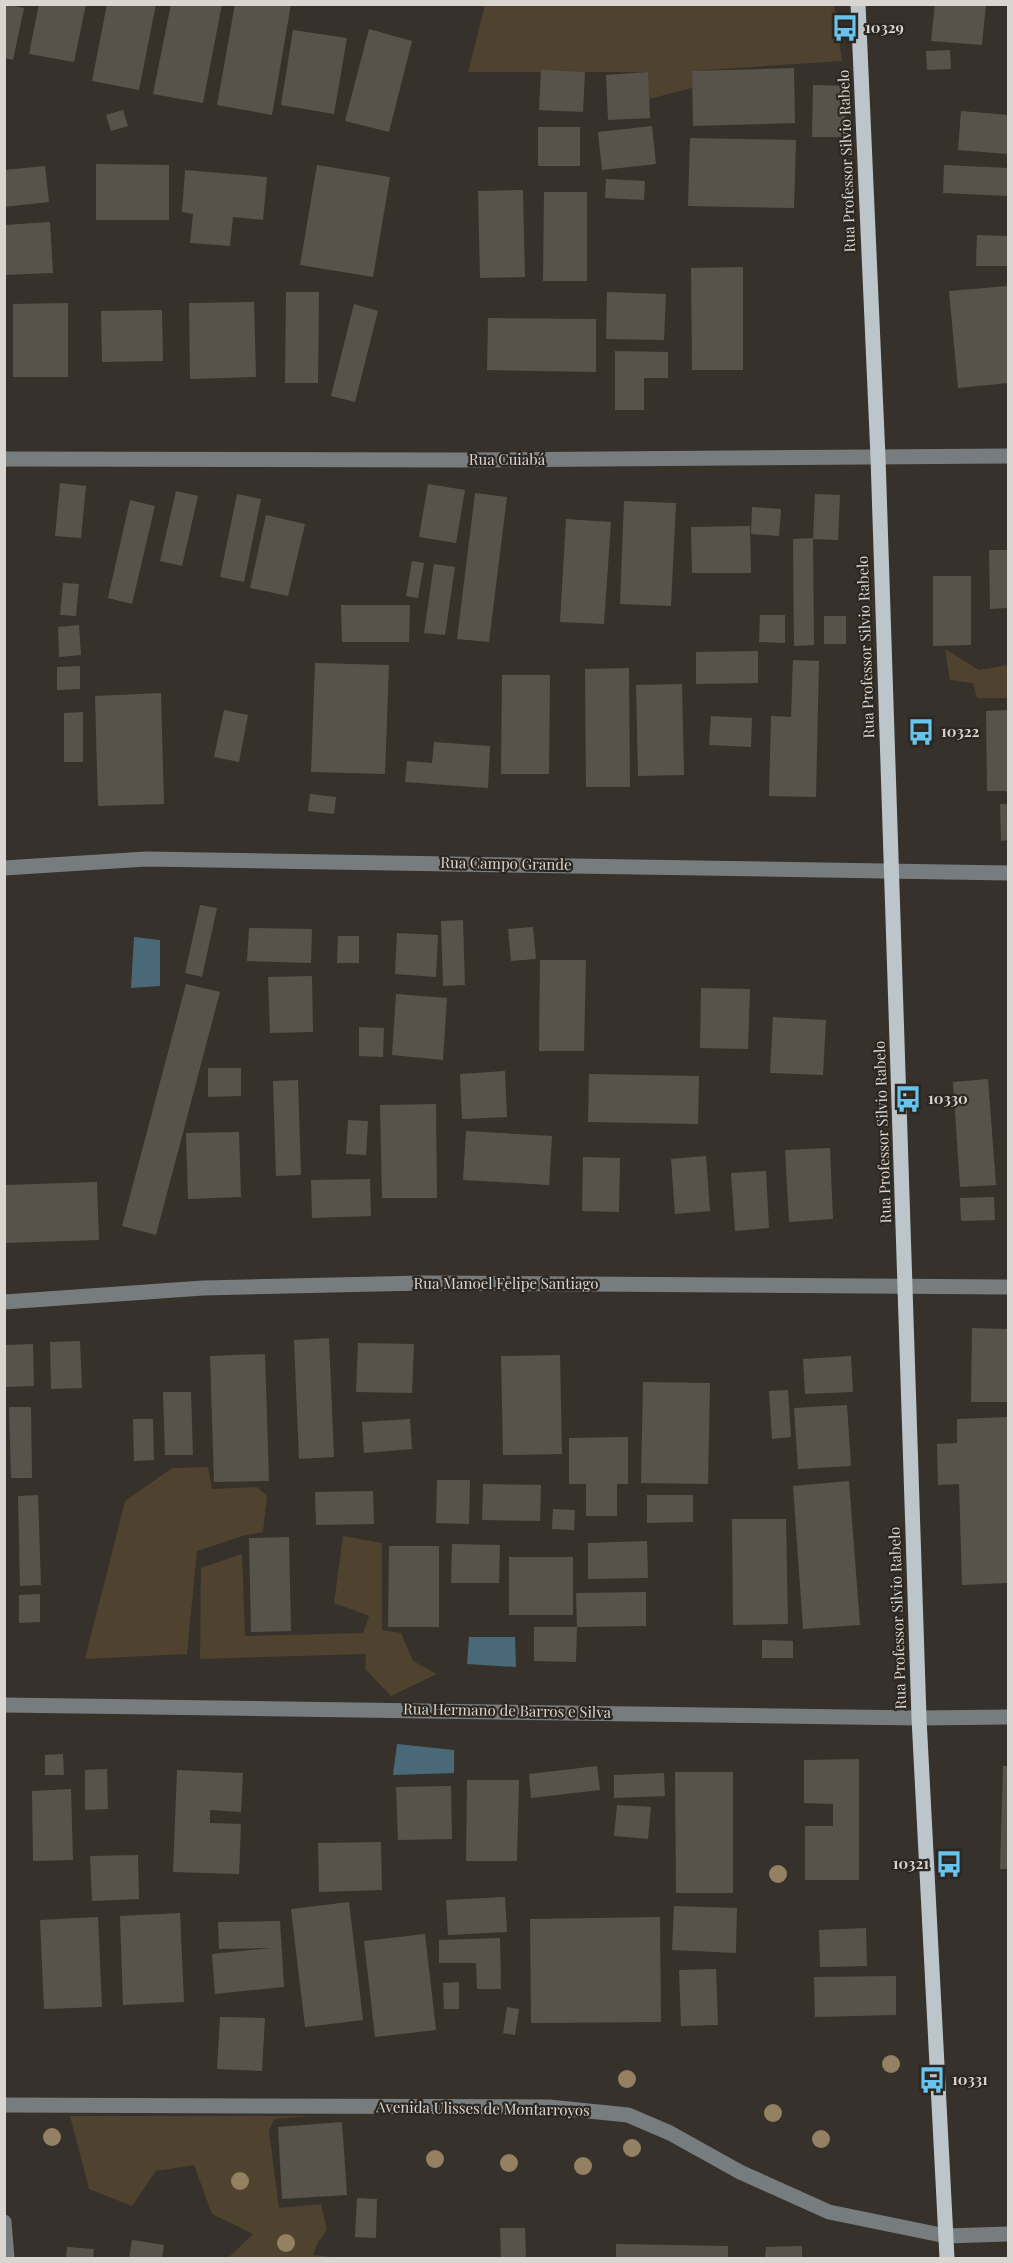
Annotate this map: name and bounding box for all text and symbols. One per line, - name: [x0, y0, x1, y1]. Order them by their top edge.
- bus stop icon: 10329: [830, 13, 860, 43]
- place label: 10329: [865, 17, 904, 37]
- street label: Rua Professor Silvio Rabelo: [833, 69, 859, 253]
- street label: Rua Cuiabá: [469, 449, 546, 469]
- street label: Rua Professor Silvio Rabelo: [852, 555, 878, 739]
- bus stop icon: 10322: [906, 717, 936, 747]
- place label: 10322: [941, 721, 980, 741]
- street label: Rua Campo Grande: [440, 852, 572, 874]
- street label: Rua Professor Silvio Rabelo: [869, 1040, 895, 1224]
- bus stop icon: 10330: [893, 1084, 923, 1114]
- place label: 10330: [928, 1088, 968, 1108]
- street label: Rua Manoel Felipe Santiago: [414, 1273, 598, 1293]
- street label: Rua Professor Silvio Rabelo: [884, 1526, 910, 1710]
- street label: Rua Hermano de Barros e Silva: [403, 1698, 612, 1722]
- bus stop icon: 10321: [934, 1849, 964, 1879]
- place label: 10321: [893, 1853, 929, 1873]
- bus stop icon: 10331: [917, 2065, 947, 2095]
- place label: 10331: [952, 2069, 988, 2089]
- street label: Avenida Ulisses de Montarroyos: [375, 2096, 590, 2120]

